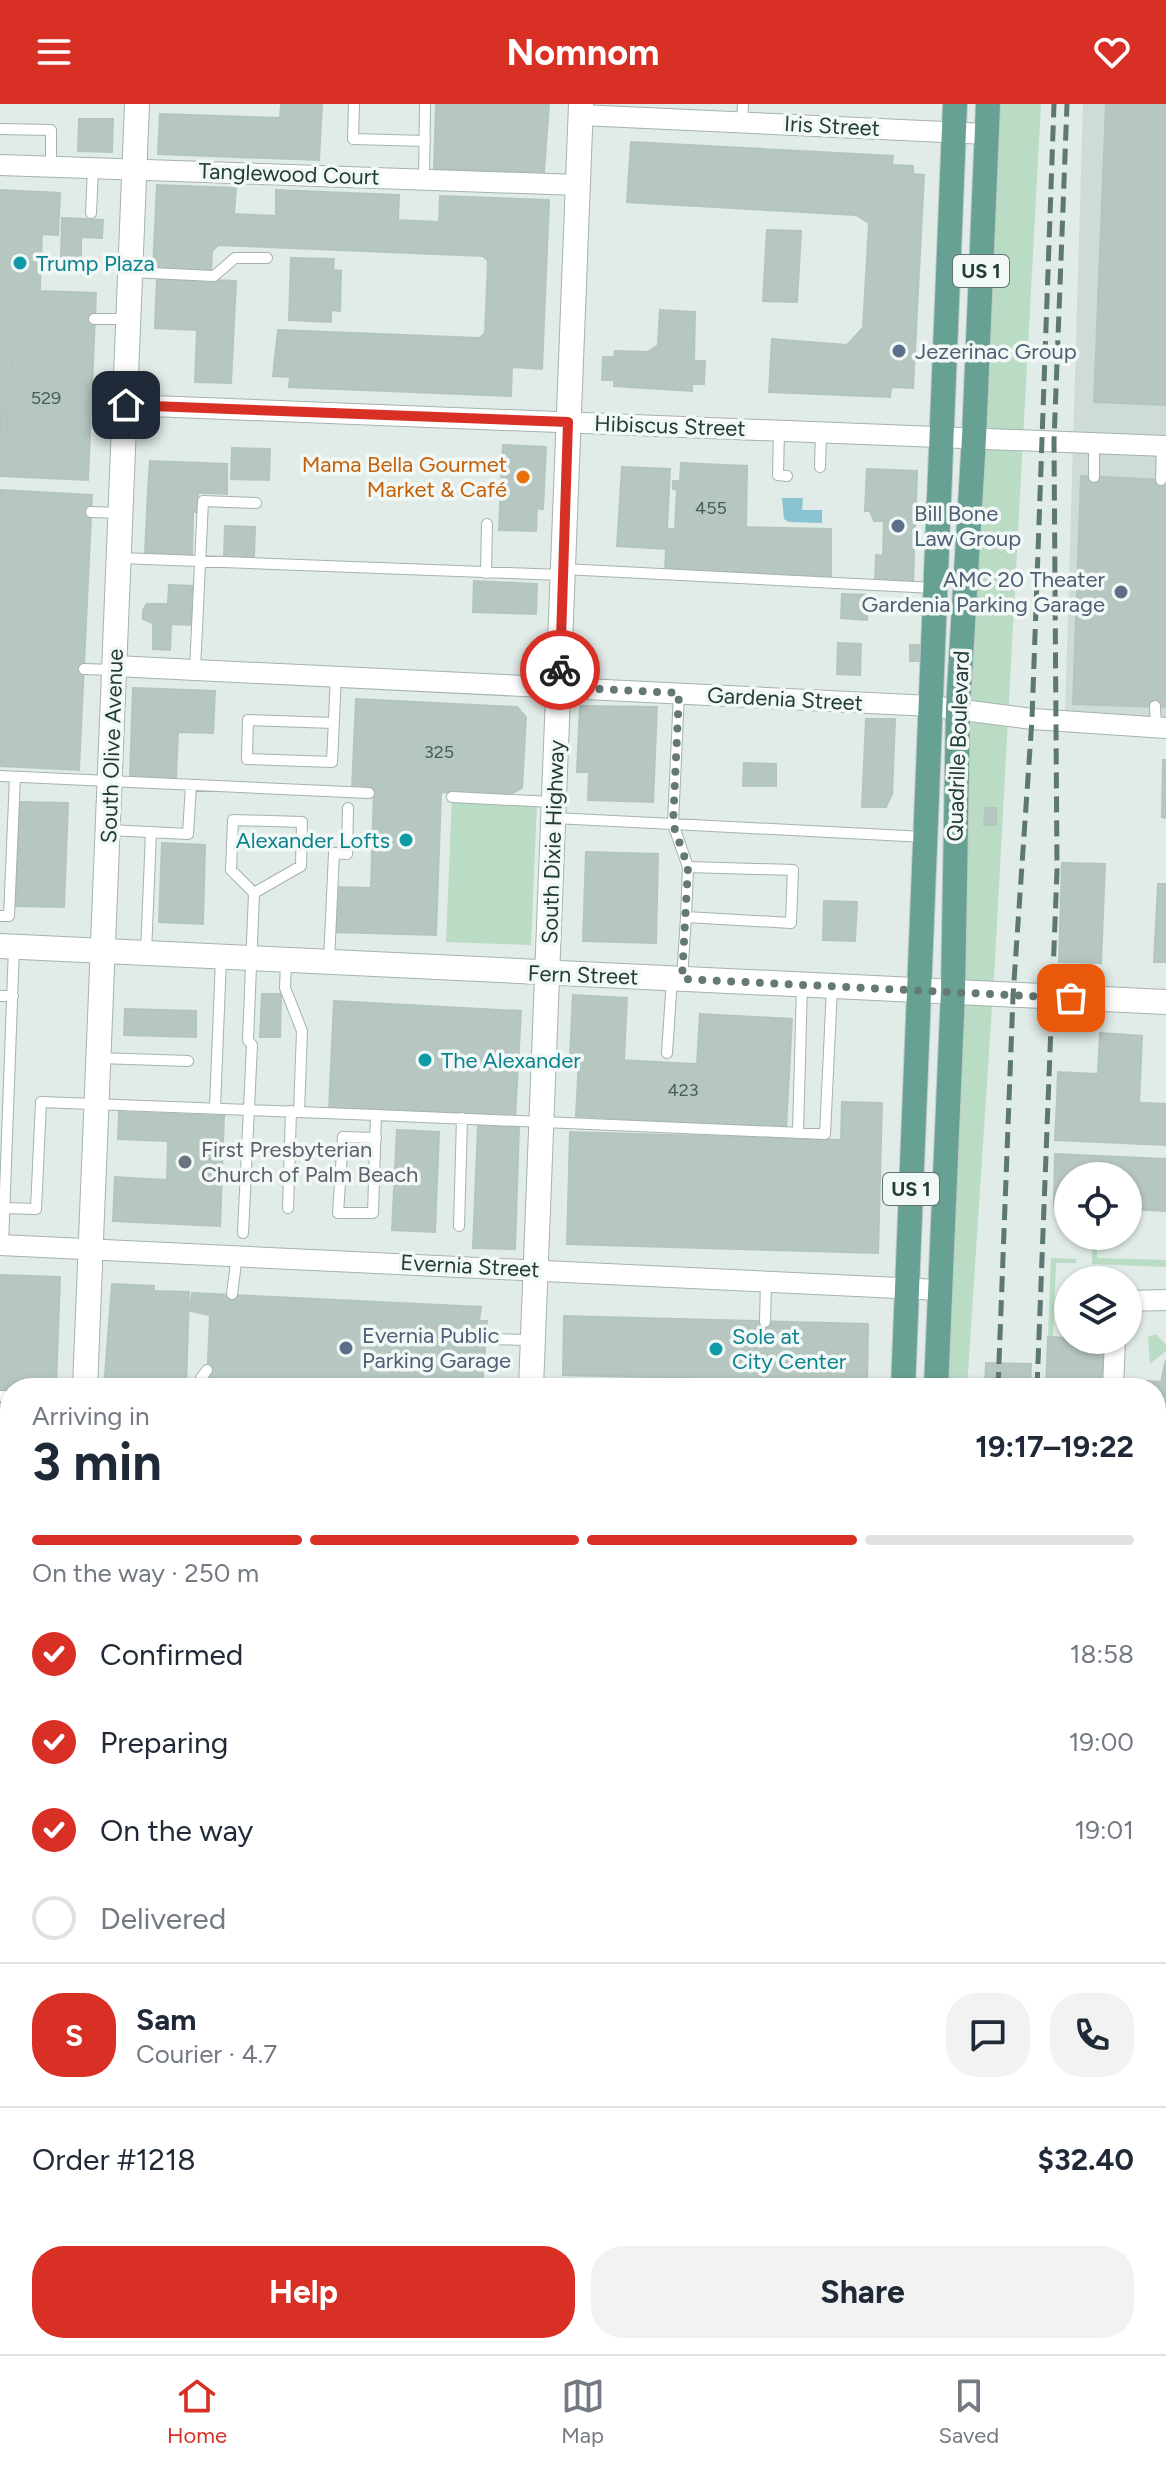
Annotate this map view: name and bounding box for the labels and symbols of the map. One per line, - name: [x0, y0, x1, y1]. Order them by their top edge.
- street label: Iris Street: [783, 110, 881, 142]
- street label: Tanglewood Court: [198, 157, 380, 191]
- place label: Trump Plaza: [36, 250, 155, 277]
- marker: Trump Plaza: [11, 254, 29, 272]
- road number: US 1: [953, 255, 1009, 287]
- place label: Jezerinac Group: [915, 338, 1077, 365]
- marker: Jezerinac Group: [890, 342, 908, 360]
- pin: [92, 371, 160, 439]
- house number: 529: [31, 387, 61, 409]
- street label: Hibiscus Street: [594, 410, 746, 442]
- place label: Mama Bella Gourmet Market & Café: [302, 451, 507, 503]
- marker: Mama Bella Gourmet Market & Café: [514, 468, 532, 486]
- house number: 455: [695, 497, 727, 519]
- place label: Bill Bone Law Group: [914, 500, 1021, 552]
- marker: Bill Bone Law Group: [889, 517, 907, 535]
- place label: AMC 20 Theater Gardenia Parking Garage: [862, 566, 1106, 618]
- marker: AMC 20 Theater Gardenia Parking Garage: [1112, 583, 1130, 601]
- courier: [520, 630, 600, 710]
- street label: South Olive Avenue: [95, 648, 129, 844]
- street label: Quadrille Boulevard: [941, 650, 975, 842]
- street label: Gardenia Street: [706, 681, 864, 717]
- street label: South Dixie Highway: [536, 739, 570, 944]
- house number: 325: [424, 741, 454, 763]
- place label: Alexander Lofts: [236, 827, 390, 854]
- marker: Alexander Lofts: [397, 831, 415, 849]
- street label: Fern Street: [527, 960, 639, 990]
- pin: [1037, 964, 1105, 1032]
- place label: The Alexander: [441, 1047, 581, 1074]
- marker: The Alexander: [416, 1051, 434, 1069]
- house number: 423: [667, 1079, 699, 1101]
- place label: First Presbyterian Church of Palm Beach: [201, 1136, 418, 1188]
- marker: First Presbyterian Church of Palm Beach: [176, 1153, 194, 1171]
- road number: US 1: [883, 1173, 939, 1205]
- street label: Evernia Street: [400, 1249, 540, 1283]
- place label: Evernia Public Parking Garage: [362, 1322, 511, 1374]
- place label: Sole at City Center: [732, 1323, 847, 1375]
- marker: Evernia Public Parking Garage: [337, 1339, 355, 1357]
- marker: Sole at City Center: [707, 1340, 725, 1358]

